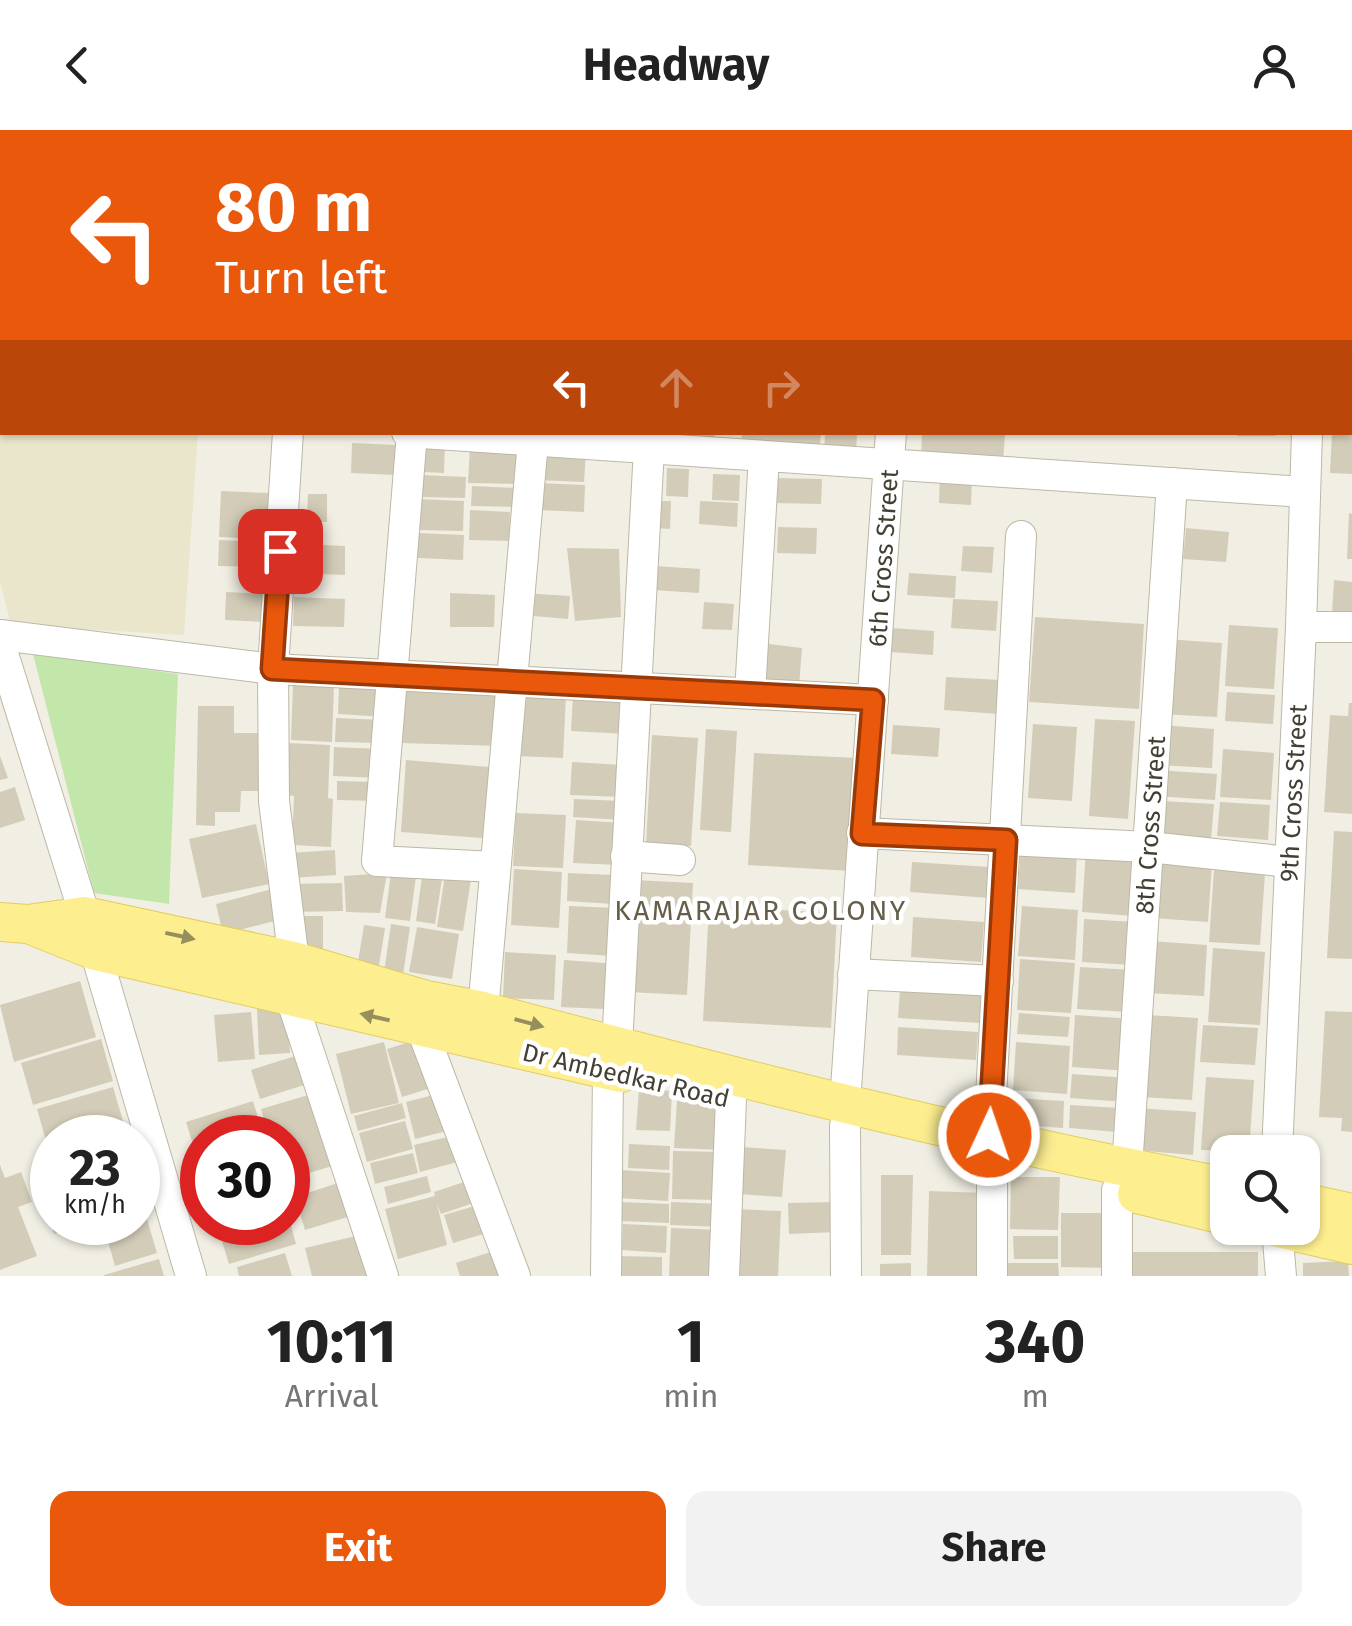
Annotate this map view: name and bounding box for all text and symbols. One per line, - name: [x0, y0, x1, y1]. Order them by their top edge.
- icon: back: [50, 38, 105, 93]
- text: Headway: [583, 38, 769, 92]
- icon: person: [1247, 38, 1302, 93]
- text: 80 m: [215, 166, 372, 250]
- icon: left: [50, 170, 180, 300]
- text: Turn left: [215, 251, 387, 305]
- icon: left: [544, 360, 599, 415]
- icon: ahead: [649, 360, 704, 415]
- icon: right: [754, 360, 809, 415]
- street label: 6th Cross Street: [863, 467, 905, 648]
- pin: [238, 509, 323, 594]
- icon: arrive: [253, 524, 308, 579]
- street label: 9th Cross Street: [1274, 702, 1314, 883]
- street label: 8th Cross Street: [1130, 734, 1172, 915]
- district label: KAMARAJAR COLONY: [614, 894, 908, 927]
- one-way arrow: [165, 929, 196, 945]
- one-way arrow: [359, 1009, 390, 1024]
- one-way arrow: [514, 1016, 545, 1032]
- street label: Dr Ambedkar Road: [519, 1038, 732, 1114]
- position arrow: [937, 1083, 1041, 1187]
- speed limit sign: 30: [180, 1115, 310, 1245]
- map controls: [1210, 1135, 1320, 1245]
- button: search: [1210, 1135, 1320, 1245]
- text: 23: [69, 1138, 121, 1198]
- text: km/h: [64, 1190, 126, 1220]
- text: 10:11: [267, 1306, 397, 1378]
- text: 1: [677, 1306, 705, 1378]
- text: 340: [985, 1306, 1085, 1378]
- text: Arrival: [285, 1377, 379, 1415]
- text: min: [663, 1377, 718, 1415]
- text: m: [1022, 1377, 1049, 1415]
- button: Exit: [50, 1491, 666, 1606]
- button: Share: [686, 1491, 1302, 1606]

